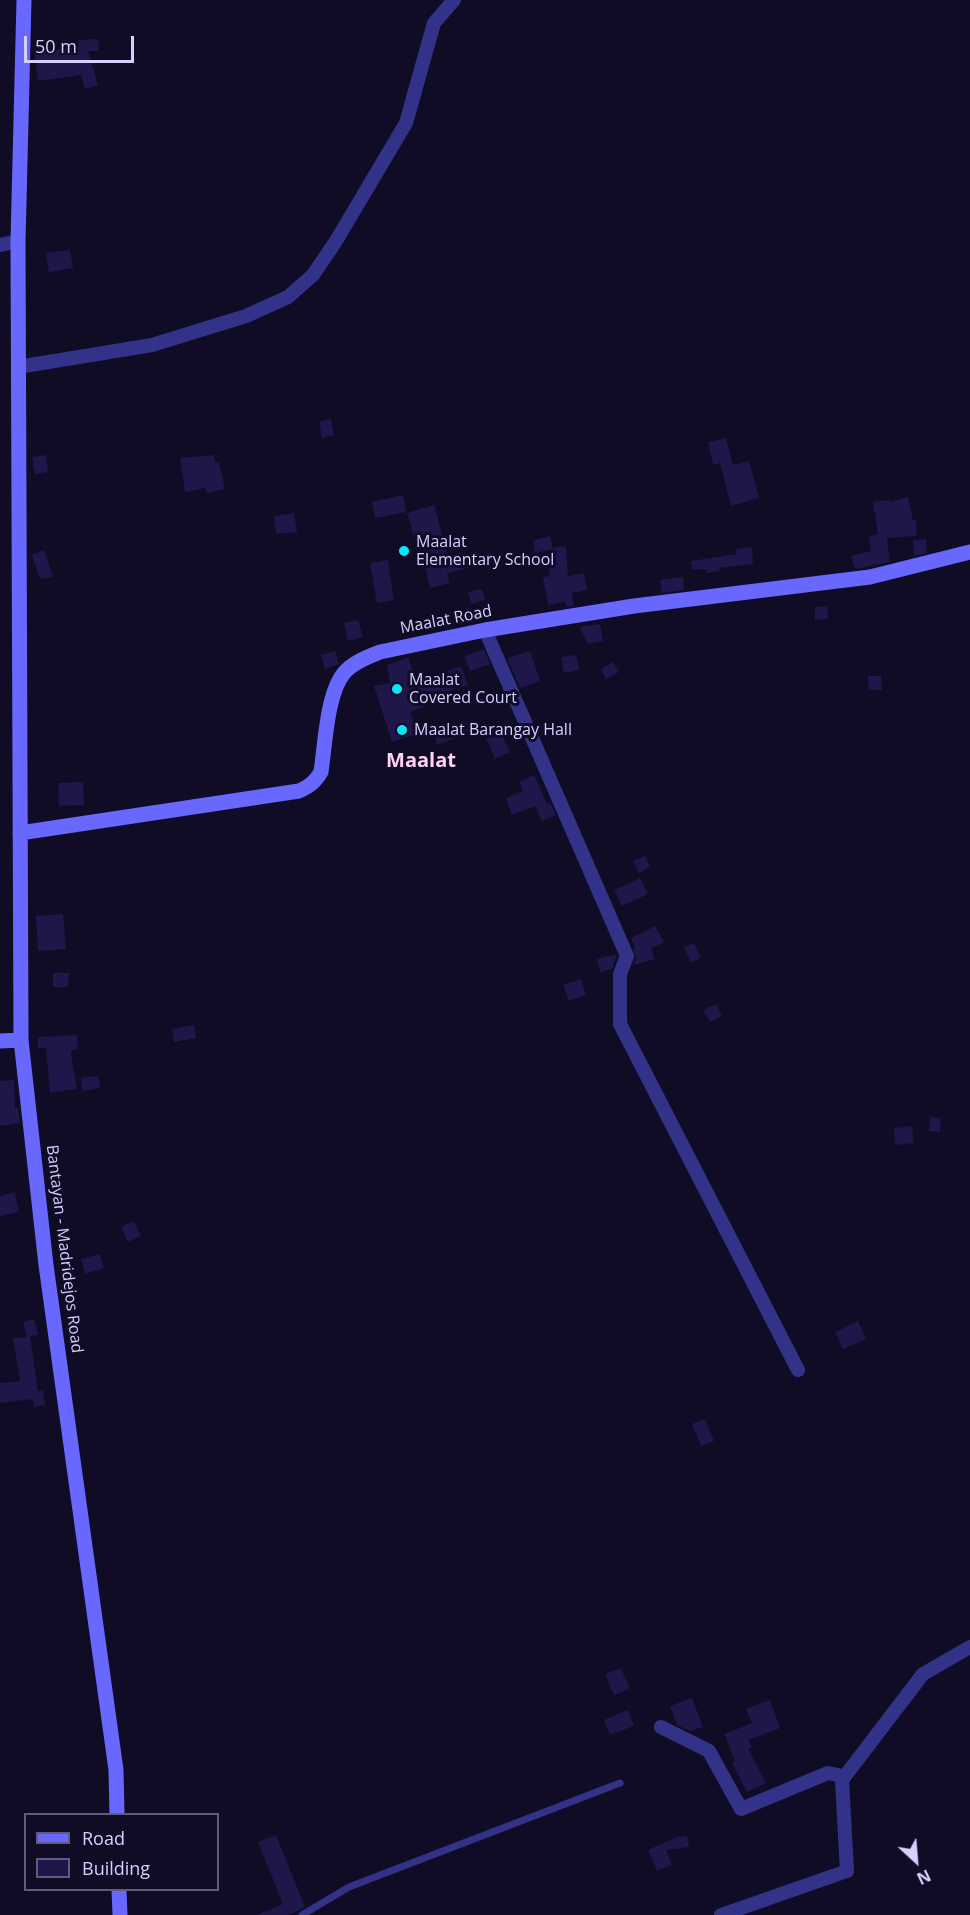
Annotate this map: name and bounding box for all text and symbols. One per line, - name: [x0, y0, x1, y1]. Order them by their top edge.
- scale bar: [27, 24, 136, 62]
- text: 50 m: [35, 34, 77, 58]
- place label: Maalat Elementary School: [416, 532, 554, 570]
- marker: Maalat Elementary School: [397, 544, 411, 558]
- street label: Maalat Road: [398, 602, 494, 638]
- place label: Maalat Covered Court: [409, 670, 517, 708]
- marker: Maalat Covered Court: [390, 682, 404, 696]
- place label: Maalat Barangay Hall: [414, 720, 572, 740]
- marker: Maalat Barangay Hall: [395, 723, 409, 737]
- district label: Maalat: [386, 749, 456, 773]
- street label: Bantayan - Madridejos Road: [42, 1144, 86, 1354]
- legend: [24, 1813, 219, 1891]
- text: Road: [82, 1826, 125, 1850]
- north arrow: [886, 1831, 946, 1891]
- text: Building: [82, 1856, 150, 1880]
- text: N: [913, 1864, 935, 1890]

